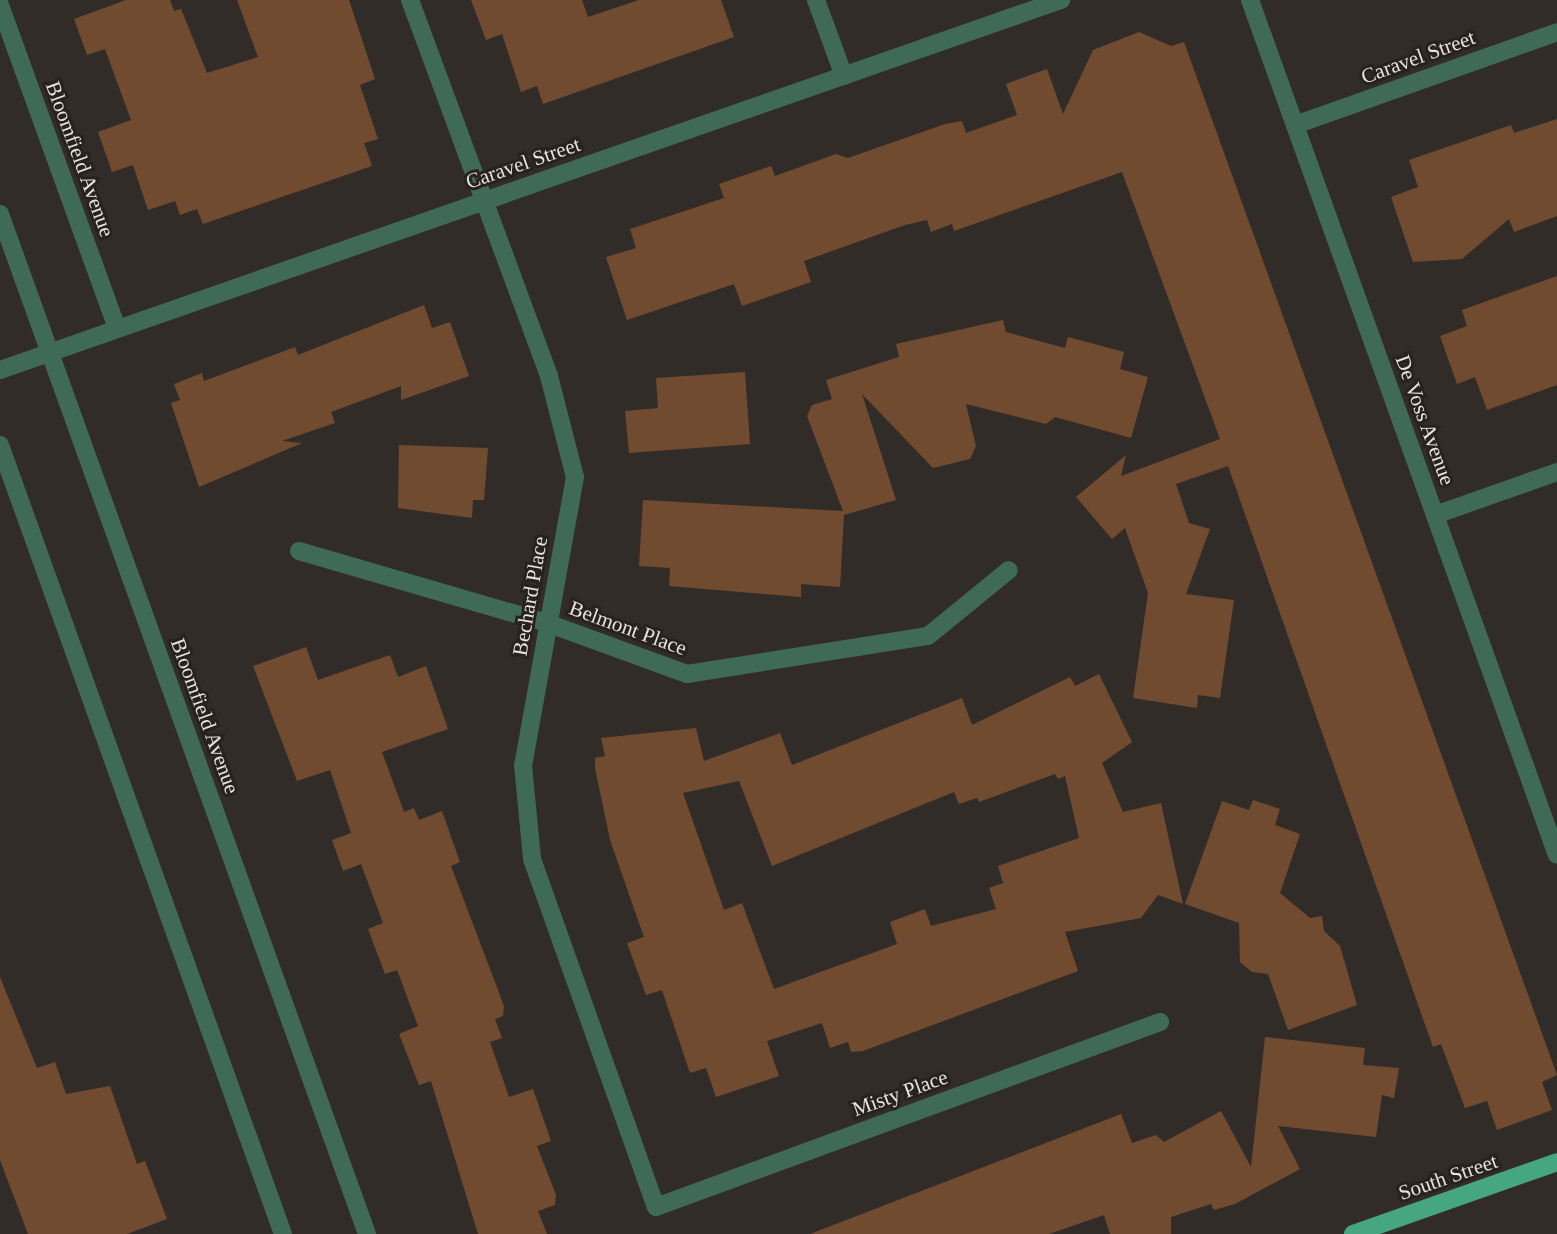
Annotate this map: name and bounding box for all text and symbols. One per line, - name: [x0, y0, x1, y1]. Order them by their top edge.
- street label: Caravel Street: [1358, 25, 1478, 89]
- street label: Bloomfield Avenue: [40, 77, 120, 241]
- street label: Caravel Street: [462, 132, 584, 194]
- street label: De Voss Avenue: [1390, 351, 1460, 489]
- street label: Bechard Place: [507, 534, 553, 658]
- street label: Belmont Place: [566, 595, 690, 661]
- street label: Bloomfield Avenue: [165, 634, 245, 798]
- street label: Misty Place: [849, 1064, 951, 1122]
- street label: South Street: [1395, 1148, 1501, 1206]

